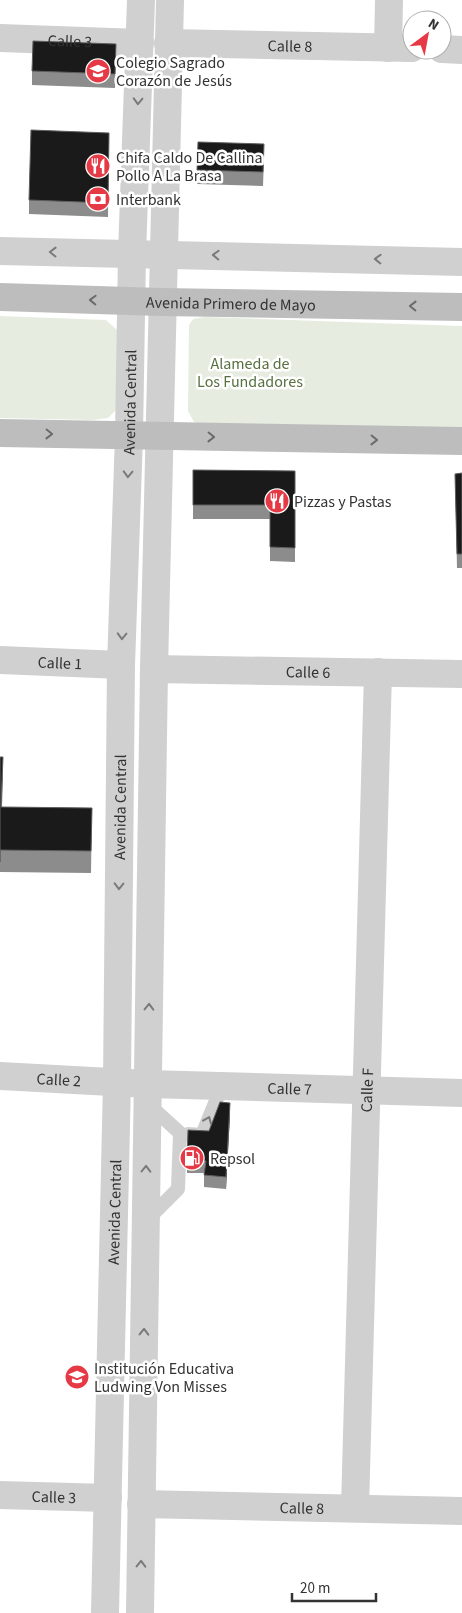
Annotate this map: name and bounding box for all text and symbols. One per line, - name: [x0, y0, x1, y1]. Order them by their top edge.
- north arrow: [402, 10, 452, 60]
- text: N: [424, 14, 443, 36]
- street label: Calle 3: [47, 30, 93, 53]
- street label: Calle 8: [267, 35, 312, 58]
- place label: Colegio Sagrado Corazón de Jesús: [116, 52, 232, 92]
- school or university icon: Colegio Sagrado Corazón de Jesús: [85, 58, 111, 84]
- one-way arrow: [132, 97, 143, 105]
- place label: Chifa Caldo De Callina Pollo A La Brasa: [116, 147, 263, 187]
- restaurant icon: Chifa Caldo De Callina Pollo A La Brasa: [85, 153, 111, 179]
- bank icon: Interbank: [85, 186, 111, 212]
- place label: Interbank: [116, 189, 181, 211]
- one-way arrow: [49, 247, 57, 257]
- one-way arrow: [212, 250, 220, 260]
- one-way arrow: [374, 254, 382, 265]
- street label: Avenida Primero de Mayo: [146, 292, 316, 317]
- one-way arrow: [89, 294, 97, 305]
- one-way arrow: [409, 301, 417, 311]
- street label: Avenida Central: [118, 349, 142, 455]
- park label: Alameda de Los Fundadores: [197, 353, 303, 393]
- one-way arrow: [45, 429, 53, 439]
- one-way arrow: [208, 432, 215, 442]
- one-way arrow: [370, 435, 378, 445]
- one-way arrow: [122, 470, 133, 478]
- restaurant icon: Pizzas y Pastas: [264, 488, 290, 514]
- place label: Pizzas y Pastas: [294, 491, 392, 513]
- one-way arrow: [117, 632, 127, 640]
- street label: Calle 1: [37, 652, 83, 675]
- street label: Calle 6: [286, 661, 330, 684]
- street label: Avenida Central: [109, 754, 132, 860]
- one-way arrow: [114, 882, 124, 890]
- one-way arrow: [144, 1003, 154, 1010]
- street label: Calle 2: [36, 1068, 82, 1092]
- street label: Calle F: [356, 1068, 379, 1113]
- street label: Calle 7: [267, 1077, 312, 1101]
- one-way arrow: [201, 1116, 212, 1125]
- fuel station icon: Repsol: [179, 1145, 205, 1171]
- place label: Repsol: [210, 1148, 255, 1170]
- street label: Avenida Central: [103, 1159, 127, 1265]
- one-way arrow: [141, 1165, 151, 1173]
- one-way arrow: [139, 1328, 149, 1336]
- place label: Institución Educativa Ludwing Von Misses: [94, 1358, 234, 1398]
- school or university icon: Institución Educativa Ludwing Von Misses: [64, 1364, 90, 1390]
- street label: Calle 3: [31, 1486, 77, 1509]
- street label: Calle 8: [279, 1497, 324, 1520]
- one-way arrow: [136, 1560, 146, 1568]
- scale bar: [292, 1570, 376, 1602]
- text: 20 m: [300, 1578, 330, 1599]

